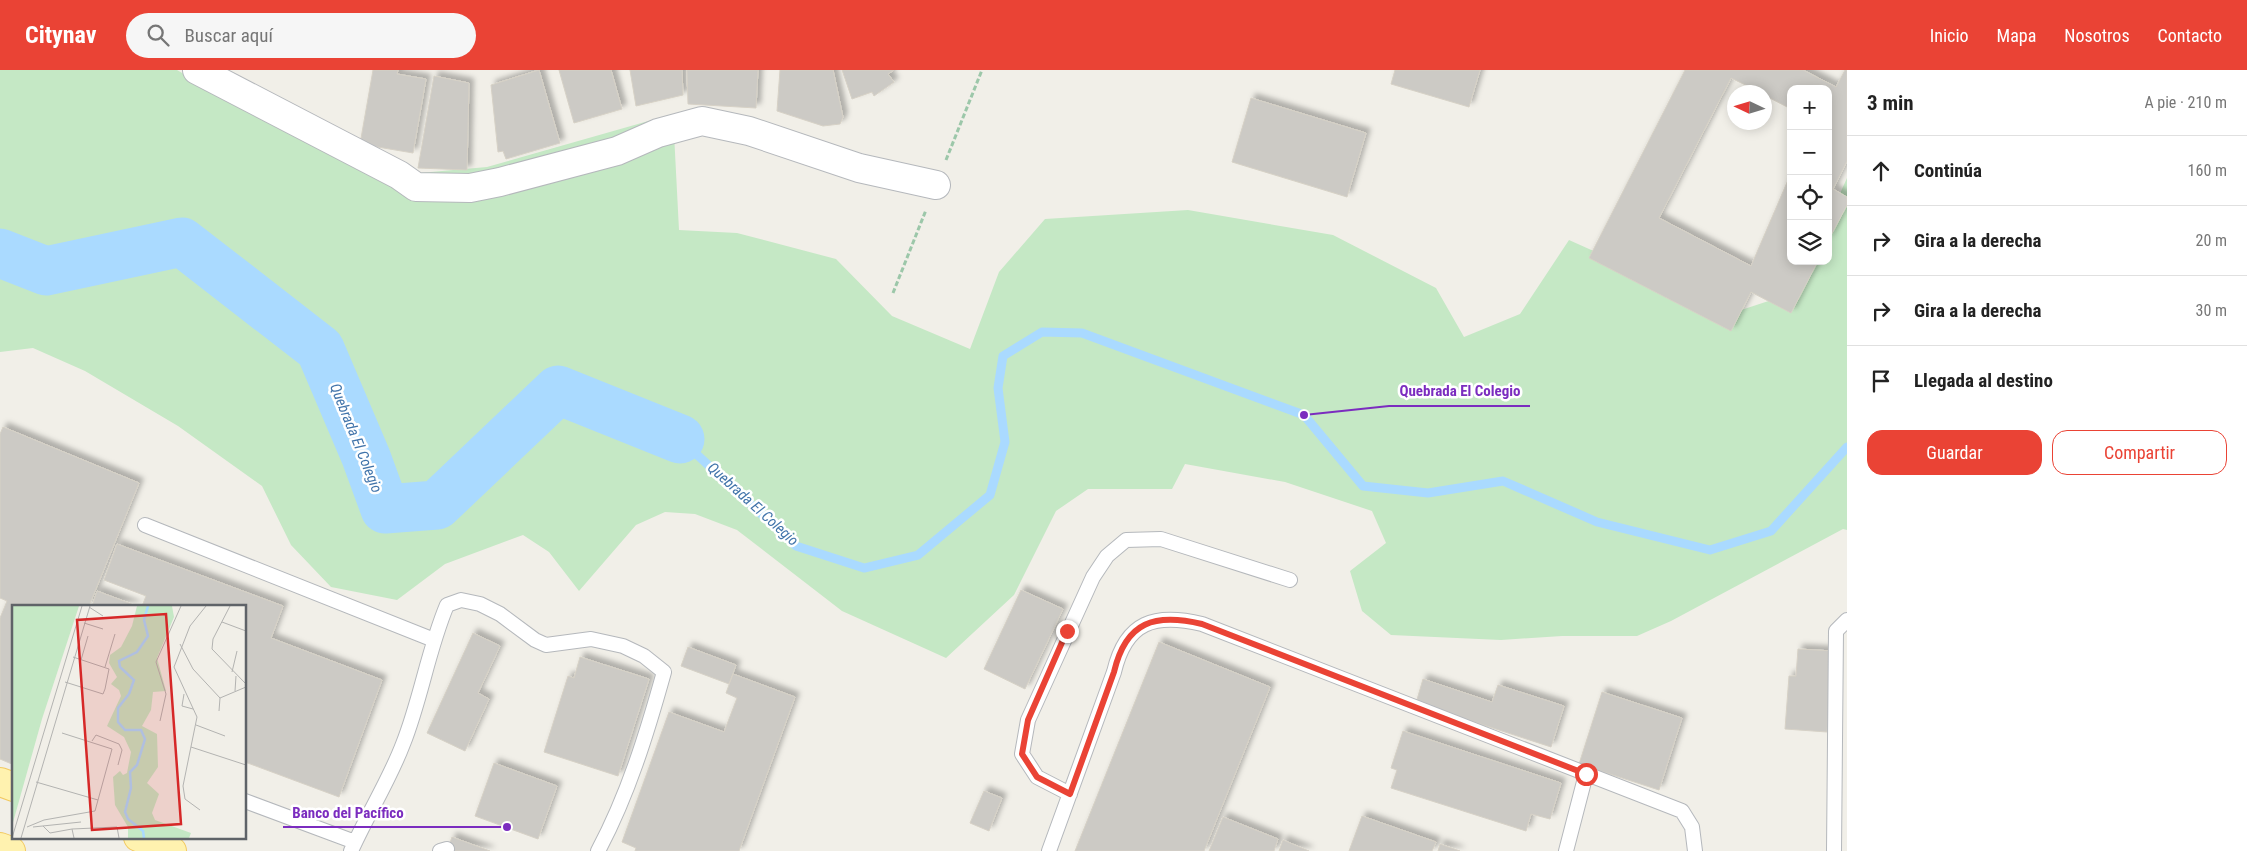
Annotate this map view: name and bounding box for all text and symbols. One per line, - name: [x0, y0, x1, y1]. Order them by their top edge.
- search box: [126, 13, 476, 58]
- text: Citynav: [25, 21, 96, 49]
- icon: search: [144, 21, 172, 49]
- text: Buscar aquí: [184, 24, 273, 47]
- text: Inicio: [1930, 25, 1969, 46]
- text: Mapa: [1997, 25, 2036, 46]
- text: Nosotros: [2064, 25, 2130, 46]
- text: Contacto: [2158, 25, 2222, 46]
- north arrow: [1727, 85, 1772, 130]
- map controls: [1787, 85, 1832, 265]
- button: +: [1787, 85, 1832, 130]
- text: 3 min: [1867, 91, 1914, 115]
- text: A pie · 210 m: [2144, 93, 2227, 112]
- button: −: [1787, 130, 1832, 175]
- icon: ahead: [1867, 157, 1895, 185]
- text: Continúa: [1914, 159, 1982, 182]
- text: 160 m: [2188, 161, 2227, 180]
- button: locate: [1787, 175, 1832, 220]
- button: layers: [1787, 220, 1832, 265]
- icon: right: [1867, 227, 1895, 255]
- text: Gira a la derecha: [1914, 229, 2041, 252]
- text: 20 m: [2195, 231, 2227, 250]
- icon: right: [1867, 297, 1895, 325]
- text: Gira a la derecha: [1914, 299, 2041, 322]
- text: 30 m: [2195, 301, 2227, 320]
- icon: arrive: [1867, 367, 1895, 395]
- text: Llegada al destino: [1914, 369, 2053, 392]
- callout: Quebrada El Colegio: [1389, 376, 1530, 406]
- water label: Quebrada El Colegio: [326, 381, 386, 495]
- text: Quebrada El Colegio: [1399, 382, 1521, 400]
- button: Guardar: [1867, 430, 2042, 475]
- button: Compartir: [2052, 430, 2227, 475]
- water label: Quebrada El Colegio: [704, 458, 802, 550]
- inset map: [12, 605, 246, 838]
- route end: [1056, 620, 1079, 643]
- route start: [1575, 763, 1598, 786]
- callout: Banco del Pacífico: [283, 797, 414, 827]
- text: Banco del Pacífico: [292, 804, 404, 822]

